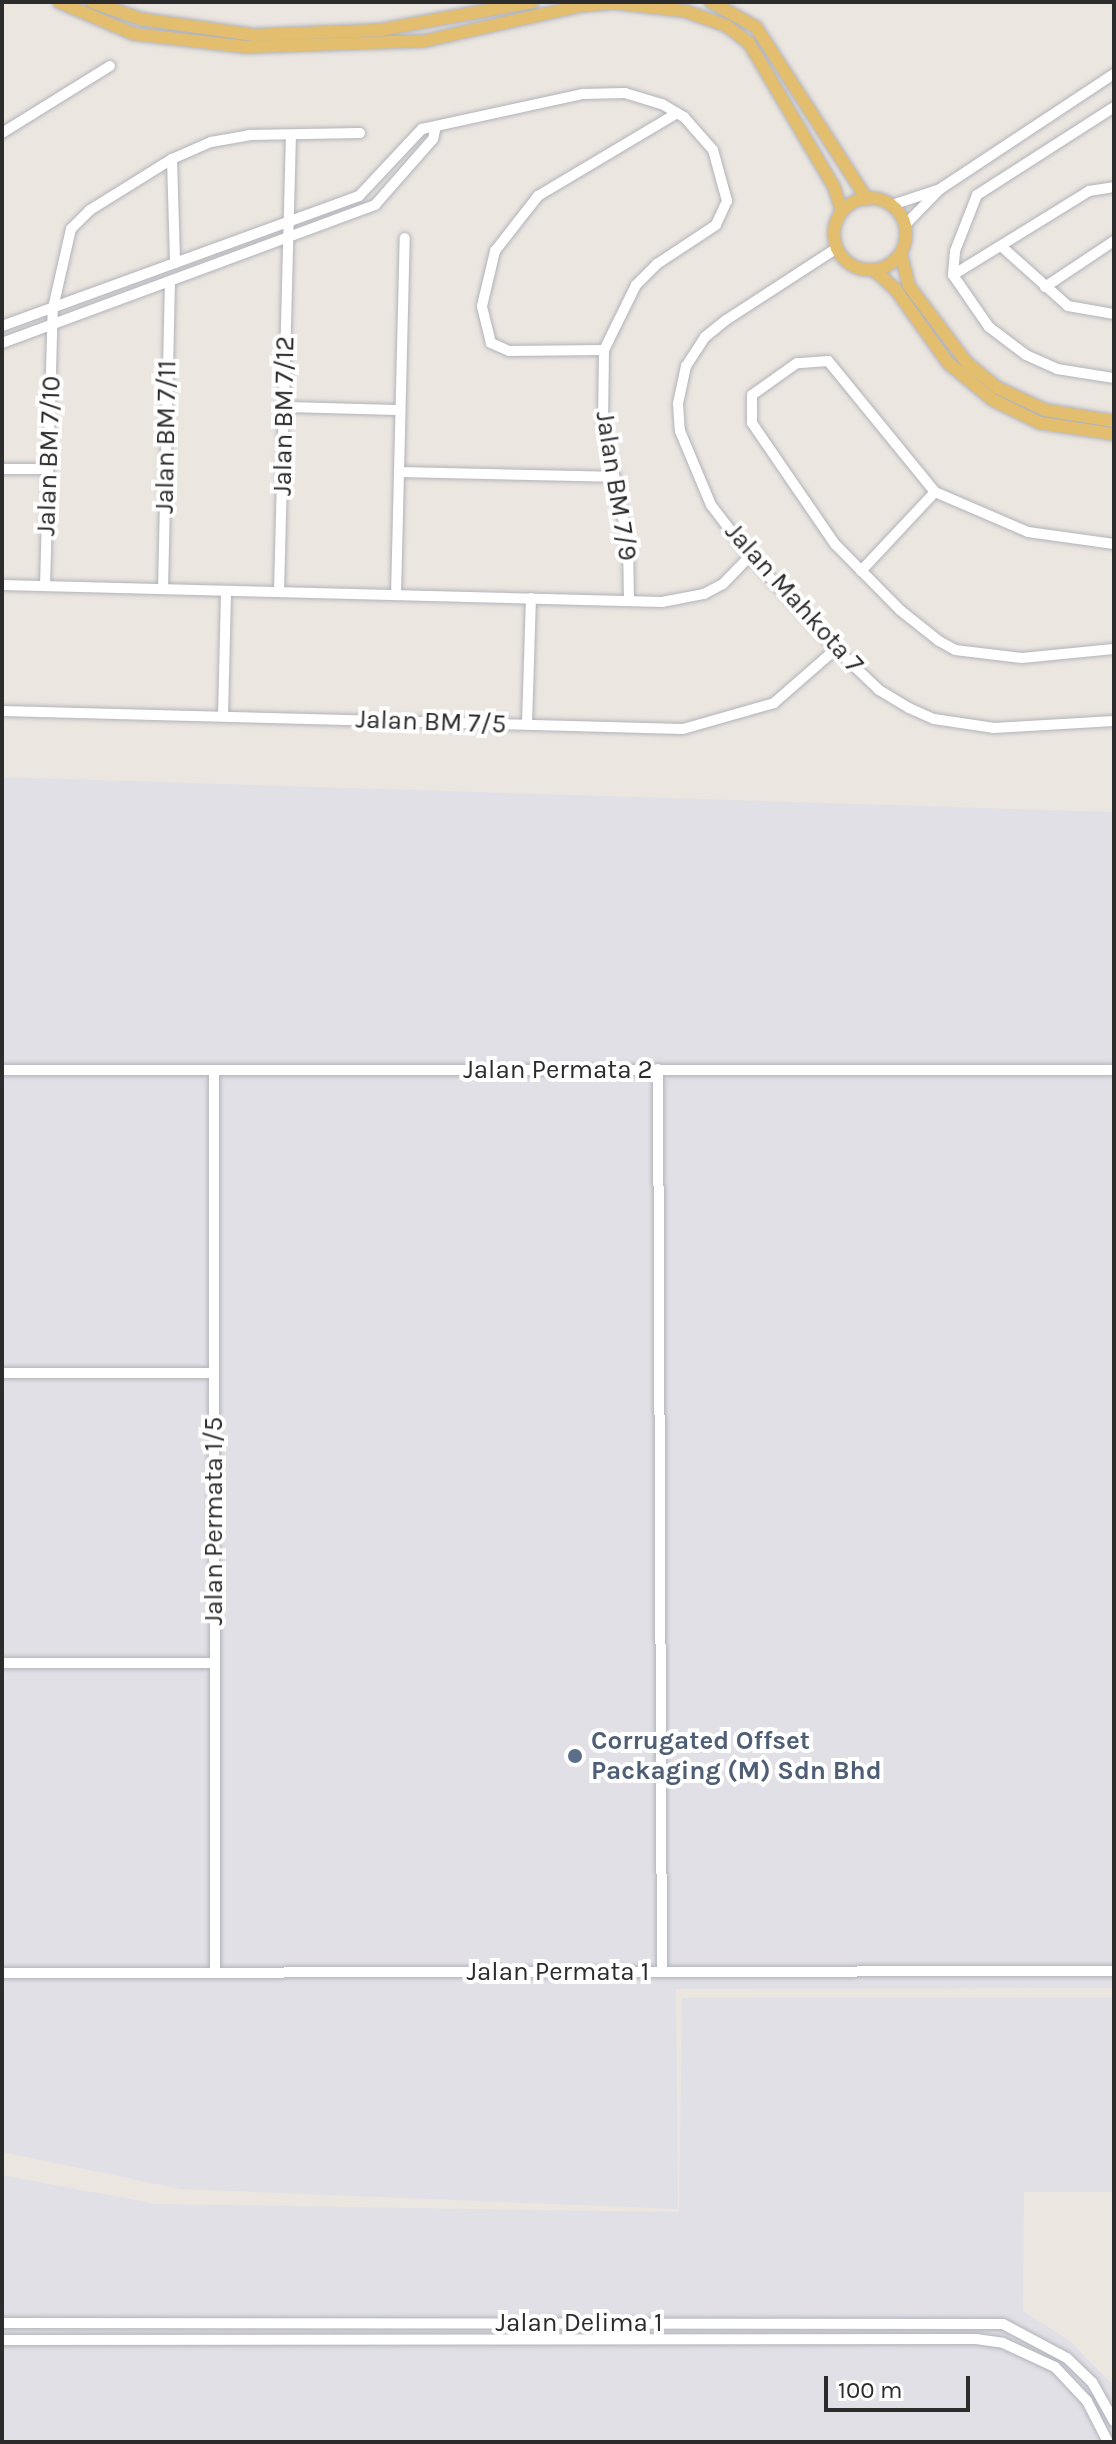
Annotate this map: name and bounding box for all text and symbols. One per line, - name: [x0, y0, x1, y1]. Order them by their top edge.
- street label: Jalan BM 7/12: [267, 336, 301, 496]
- street label: Jalan BM 7/11: [149, 360, 183, 514]
- street label: Jalan BM 7/10: [31, 375, 67, 537]
- street label: Jalan BM 7/9: [589, 409, 643, 563]
- street label: Jalan Mahkota 7: [718, 516, 870, 680]
- street label: Jalan BM 7/5: [355, 704, 507, 740]
- street label: Jalan Permata 2: [463, 1054, 653, 1086]
- street label: Jalan Permata 1/5: [198, 1417, 230, 1625]
- place label: Corrugated Offset Packaging (M) Sdn Bhd: [591, 1725, 882, 1786]
- marker: Corrugated Offset Packaging (M) Sdn Bhd: [566, 1747, 584, 1765]
- street label: Jalan Permata 1: [467, 1956, 649, 1988]
- street label: Jalan Delima 1: [495, 2307, 663, 2339]
- scale bar: [828, 2360, 974, 2410]
- text: 100 m: [838, 2376, 903, 2404]

